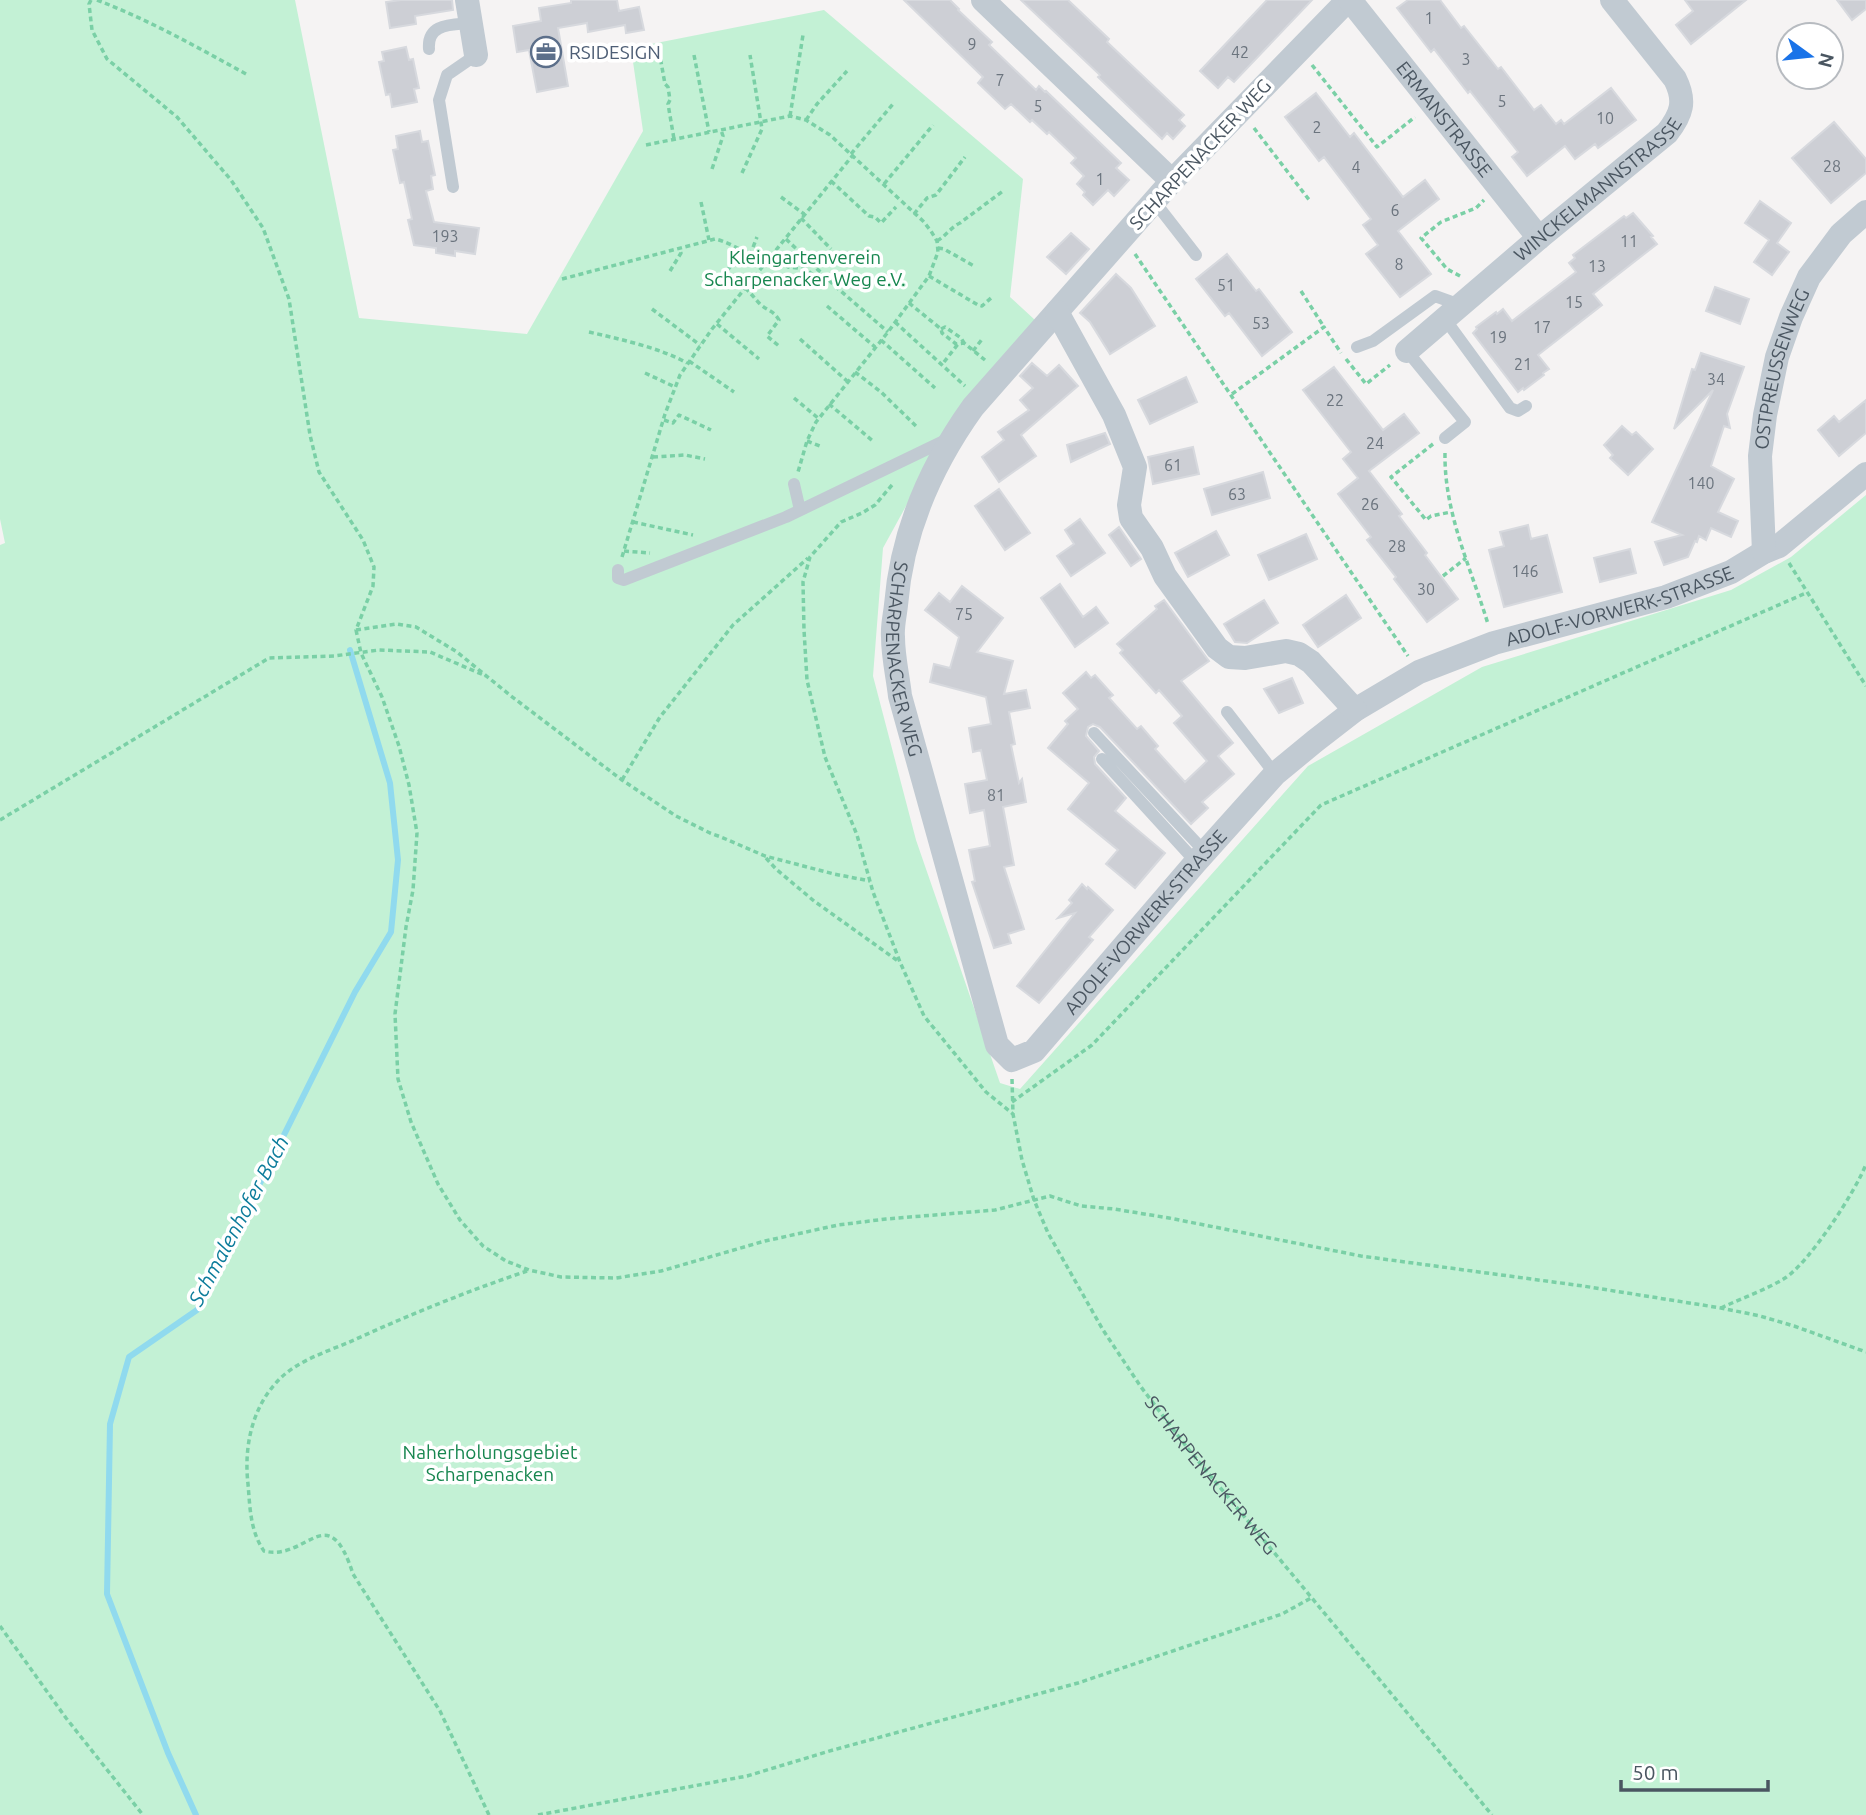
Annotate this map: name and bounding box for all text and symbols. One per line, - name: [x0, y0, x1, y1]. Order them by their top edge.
- house number: 1: [1424, 9, 1434, 27]
- north arrow: [1775, 21, 1845, 91]
- office icon: RSIDESIGN: [529, 35, 563, 69]
- house number: 9: [967, 35, 977, 53]
- place label: RSIDESIGN: [569, 41, 661, 63]
- house number: 42: [1231, 43, 1249, 61]
- house number: 3: [1461, 50, 1471, 68]
- text: N: [1814, 51, 1839, 70]
- street label: ERMANSTRASSE: [1392, 57, 1497, 181]
- house number: 7: [995, 71, 1005, 89]
- street label: SCHARPENACKER WEG: [1125, 74, 1275, 234]
- house number: 5: [1497, 92, 1507, 110]
- house number: 5: [1033, 97, 1043, 115]
- house number: 10: [1596, 109, 1614, 127]
- street label: WINCKELMANNSTRASSE: [1509, 113, 1686, 266]
- house number: 2: [1312, 118, 1322, 136]
- house number: 28: [1823, 157, 1841, 175]
- house number: 4: [1351, 158, 1361, 176]
- house number: 1: [1095, 170, 1105, 188]
- house number: 6: [1390, 201, 1400, 219]
- house number: 193: [431, 227, 459, 245]
- house number: 11: [1620, 232, 1638, 250]
- park label: Kleingartenverein Scharpenacker Weg e.V.: [704, 246, 906, 290]
- house number: 8: [1394, 255, 1404, 273]
- house number: 13: [1588, 257, 1606, 275]
- house number: 51: [1217, 276, 1235, 294]
- street label: OSTPREUSSENWEG: [1750, 285, 1813, 451]
- house number: 15: [1565, 293, 1583, 311]
- house number: 53: [1252, 314, 1270, 332]
- house number: 17: [1533, 318, 1551, 336]
- house number: 19: [1489, 328, 1507, 346]
- house number: 21: [1514, 355, 1532, 373]
- house number: 34: [1707, 370, 1725, 388]
- house number: 22: [1326, 391, 1344, 409]
- house number: 24: [1366, 434, 1384, 452]
- house number: 61: [1164, 456, 1182, 474]
- house number: 140: [1687, 474, 1715, 492]
- house number: 63: [1228, 485, 1246, 503]
- house number: 26: [1361, 495, 1379, 513]
- house number: 28: [1388, 537, 1406, 555]
- street label: SCHARPENACKER WEG: [882, 560, 927, 759]
- street label: ADOLF-VORWERK-STRASSE: [1503, 561, 1736, 650]
- house number: 146: [1511, 562, 1539, 580]
- house number: 30: [1417, 580, 1435, 598]
- house number: 75: [955, 605, 973, 623]
- house number: 81: [987, 786, 1005, 804]
- street label: ADOLF-VORWERK-STRASSE: [1060, 825, 1231, 1019]
- water label: Schmalenhofer Bach: [183, 1131, 293, 1310]
- street label: SCHARPENACKER WEG: [1141, 1391, 1282, 1559]
- park label: Naherholungsgebiet Scharpenacken: [403, 1441, 578, 1485]
- scale bar: [1621, 1748, 1768, 1792]
- text: 50 m: [1632, 1760, 1679, 1784]

